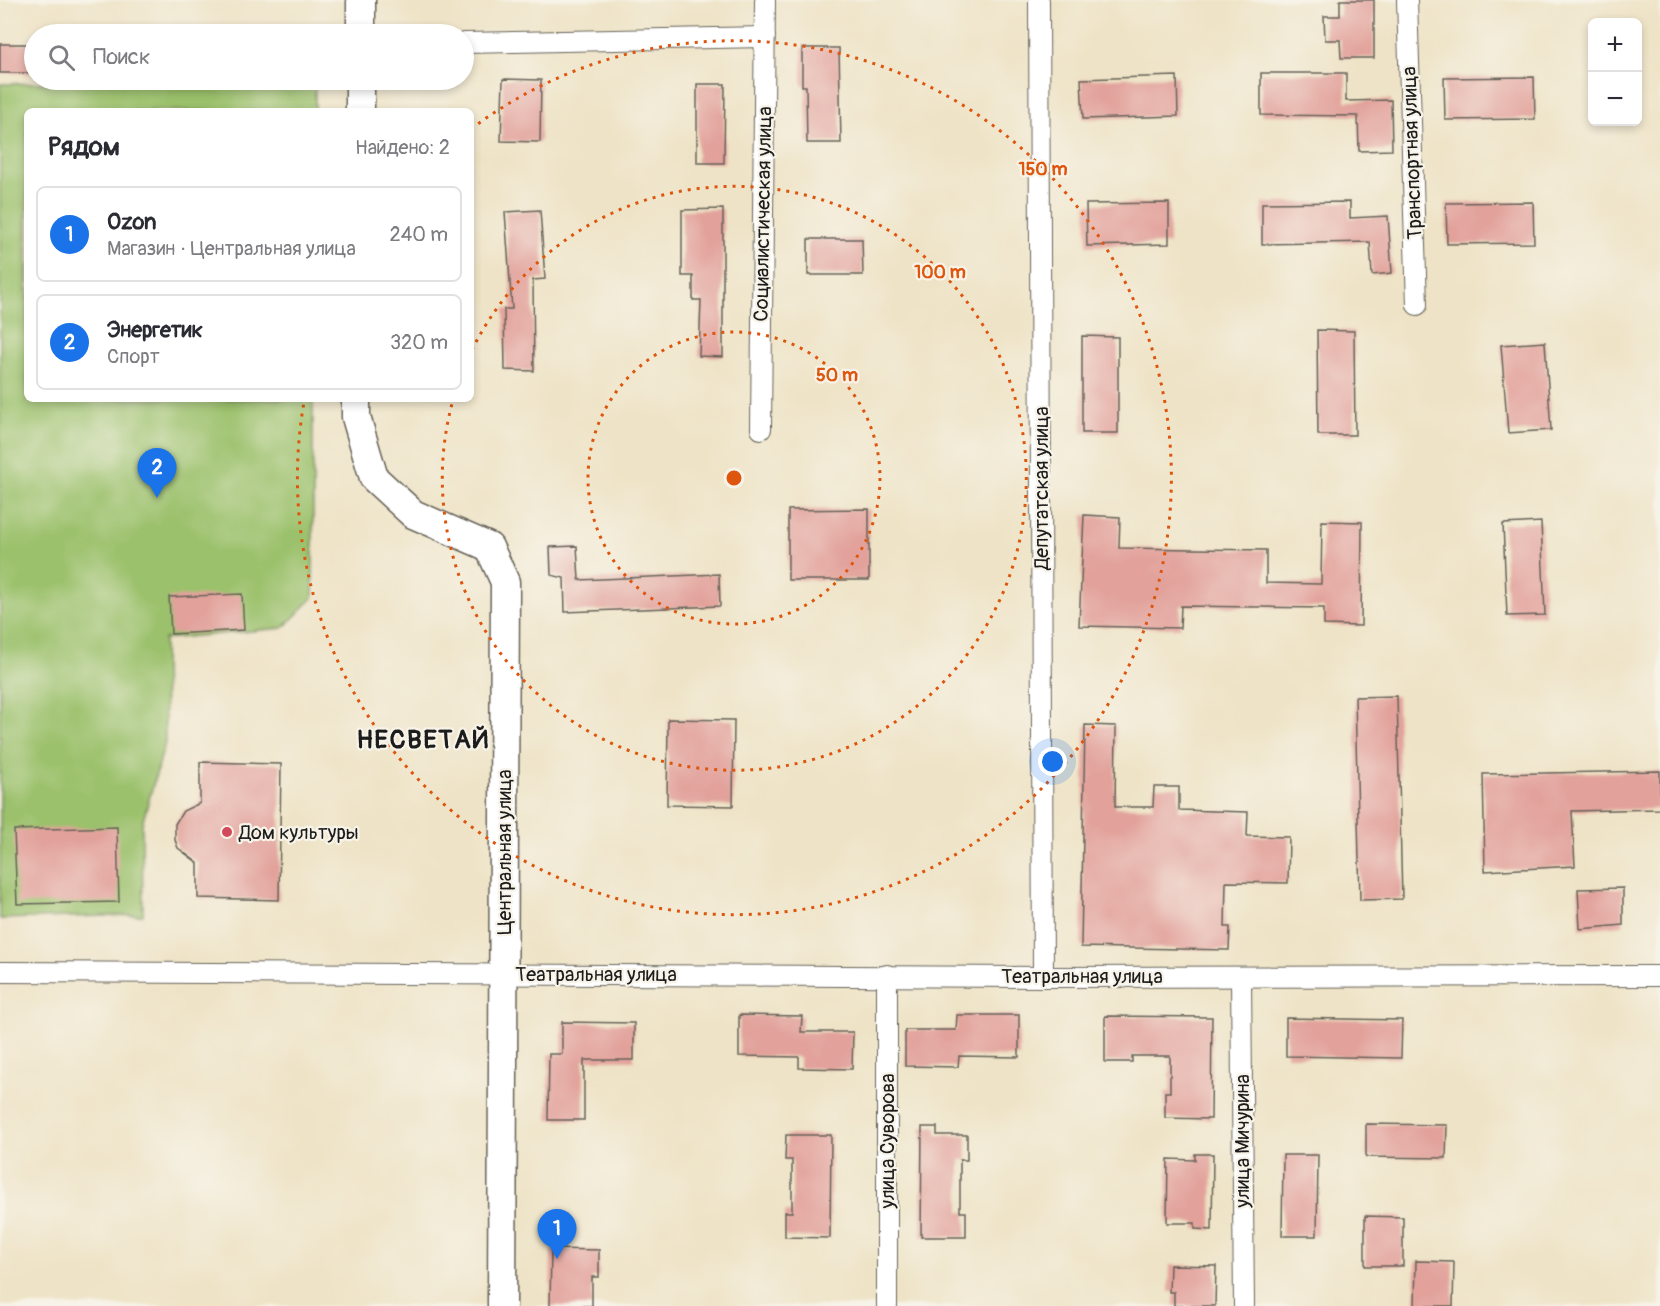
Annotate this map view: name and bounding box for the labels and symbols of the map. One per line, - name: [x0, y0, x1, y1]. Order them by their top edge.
- street label: Транспортная улица: [1396, 66, 1428, 240]
- street label: Социалистическая улица: [749, 106, 777, 322]
- text: 150 m: [1019, 158, 1068, 181]
- text: 100 m: [914, 261, 966, 284]
- text: 50 m: [816, 364, 858, 387]
- street label: Депутатская улица: [1029, 406, 1054, 571]
- pin: 2: [138, 448, 176, 498]
- centre of rings: [724, 468, 744, 488]
- district label: НЕСВЕТАЙ: [356, 724, 490, 756]
- your location: [1038, 747, 1067, 776]
- street label: Центральная улица: [492, 769, 517, 935]
- place label: Дом культуры: [238, 820, 359, 845]
- marker: Дом культуры: [220, 825, 234, 839]
- street label: Театральная улица: [515, 962, 677, 987]
- street label: Театральная улица: [1001, 964, 1163, 989]
- street label: улица Суворова: [875, 1074, 900, 1209]
- street label: улица Мичурина: [1230, 1074, 1255, 1209]
- pin: 1: [538, 1210, 576, 1259]

